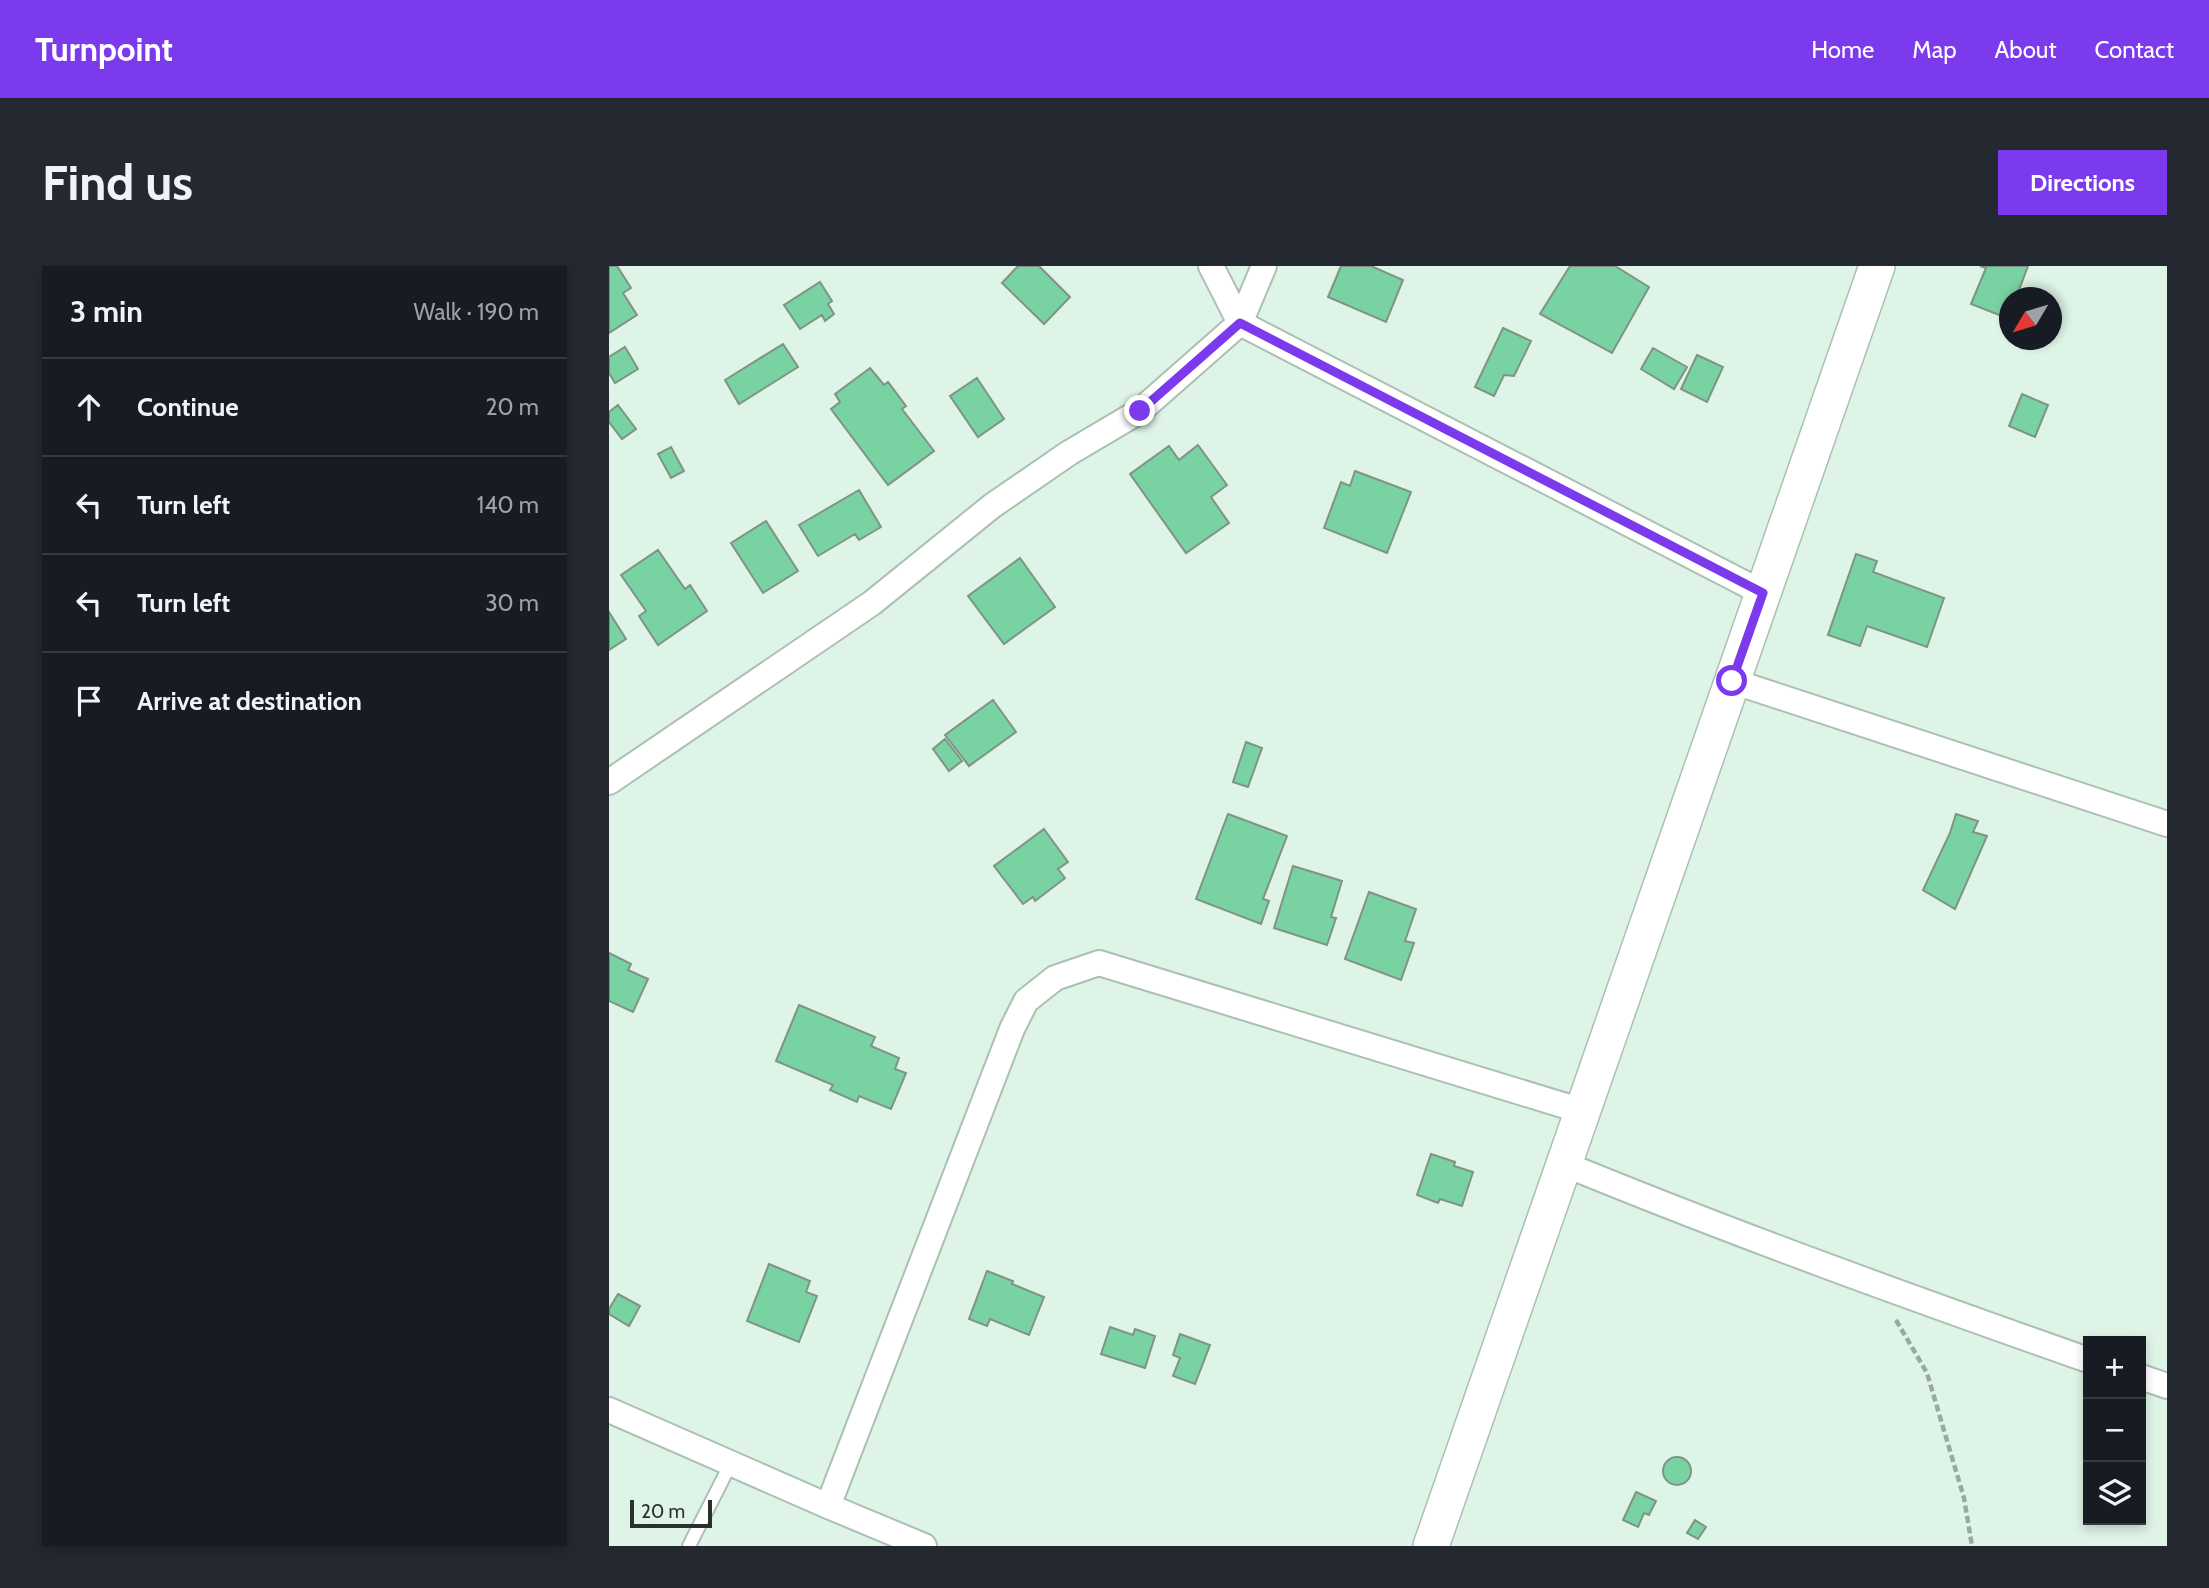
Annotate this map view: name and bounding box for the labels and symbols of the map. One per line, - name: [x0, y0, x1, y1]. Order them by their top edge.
- north arrow: [1999, 287, 2062, 350]
- route end: [1124, 395, 1155, 426]
- route start: [1716, 665, 1747, 696]
- scale bar: [630, 1497, 712, 1529]

